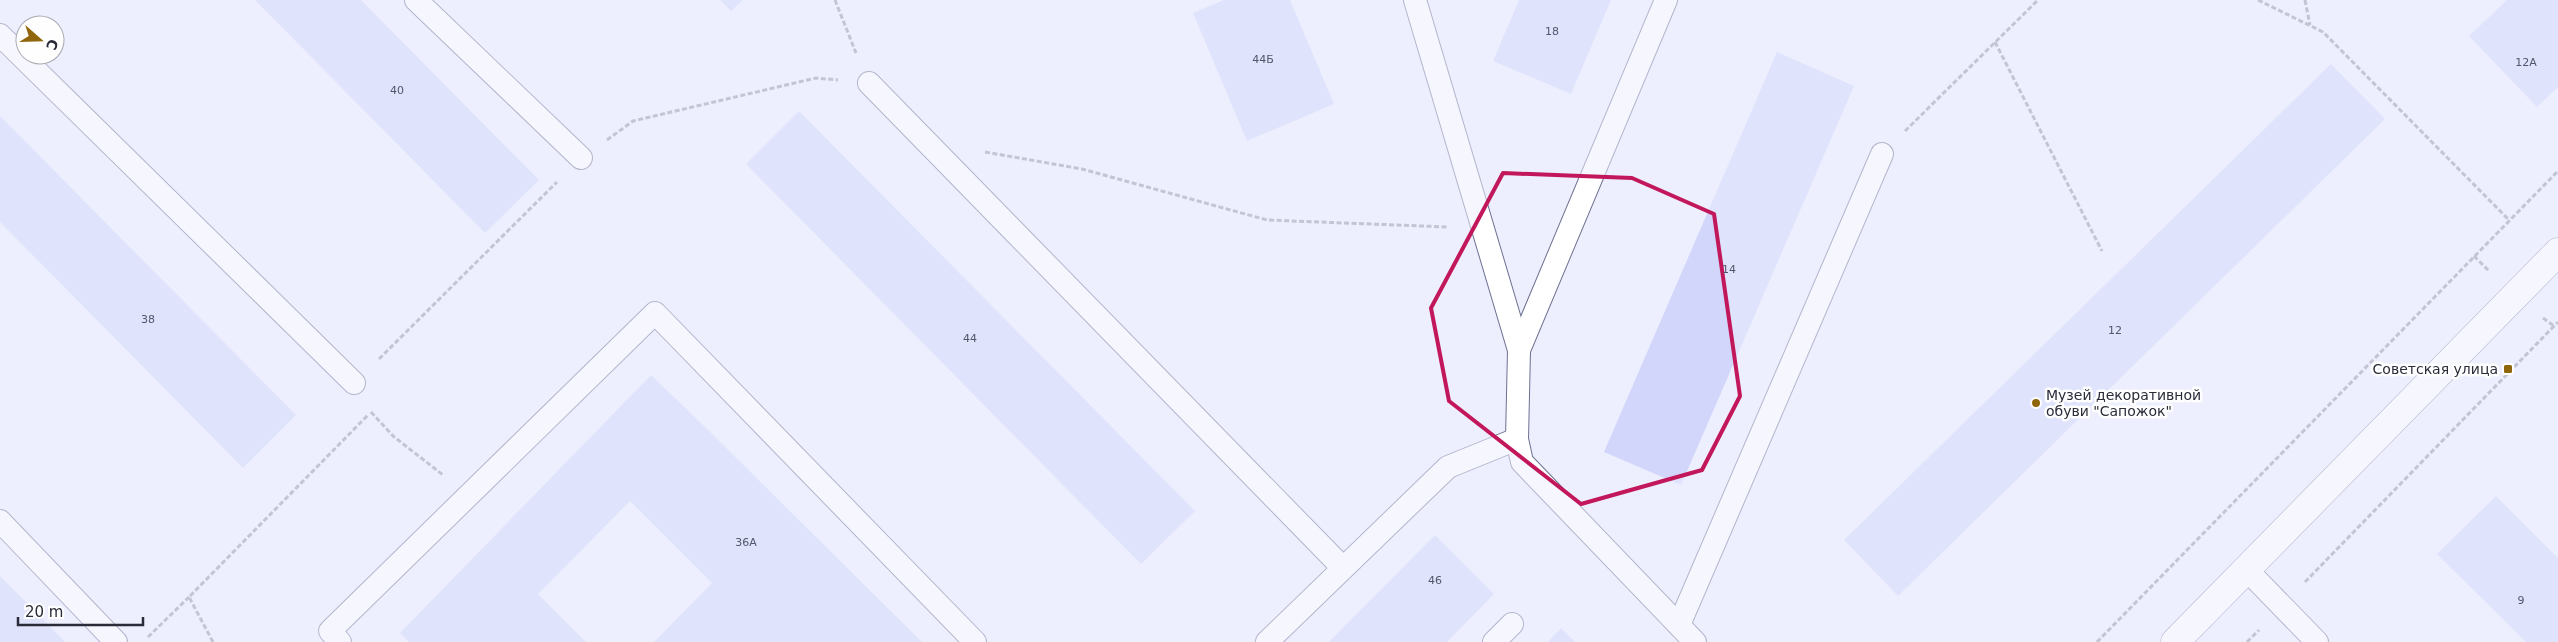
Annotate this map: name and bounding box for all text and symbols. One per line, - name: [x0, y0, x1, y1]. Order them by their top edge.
- north arrow: [15, 15, 65, 65]
- house number: 18: [1545, 25, 1559, 38]
- text: С: [43, 37, 61, 52]
- house number: 44Б: [1252, 53, 1274, 66]
- house number: 12А: [2515, 56, 2537, 69]
- house number: 40: [390, 84, 404, 97]
- house number: 14: [1722, 263, 1736, 276]
- house number: 38: [141, 313, 155, 326]
- house number: 12: [2108, 324, 2122, 337]
- house number: 44: [963, 332, 977, 345]
- place label: Советская улица: [2373, 361, 2498, 377]
- marker: Советская улица: [2502, 363, 2514, 375]
- place label: Музей декоративной обуви "Сапожок": [2046, 387, 2201, 419]
- marker: Музей декоративной обуви "Сапожок": [2030, 397, 2042, 409]
- house number: 36А: [735, 536, 757, 549]
- house number: 46: [1428, 574, 1442, 587]
- scale bar: [18, 594, 142, 626]
- house number: 9: [2518, 594, 2525, 607]
- text: 20 m: [25, 603, 63, 621]

